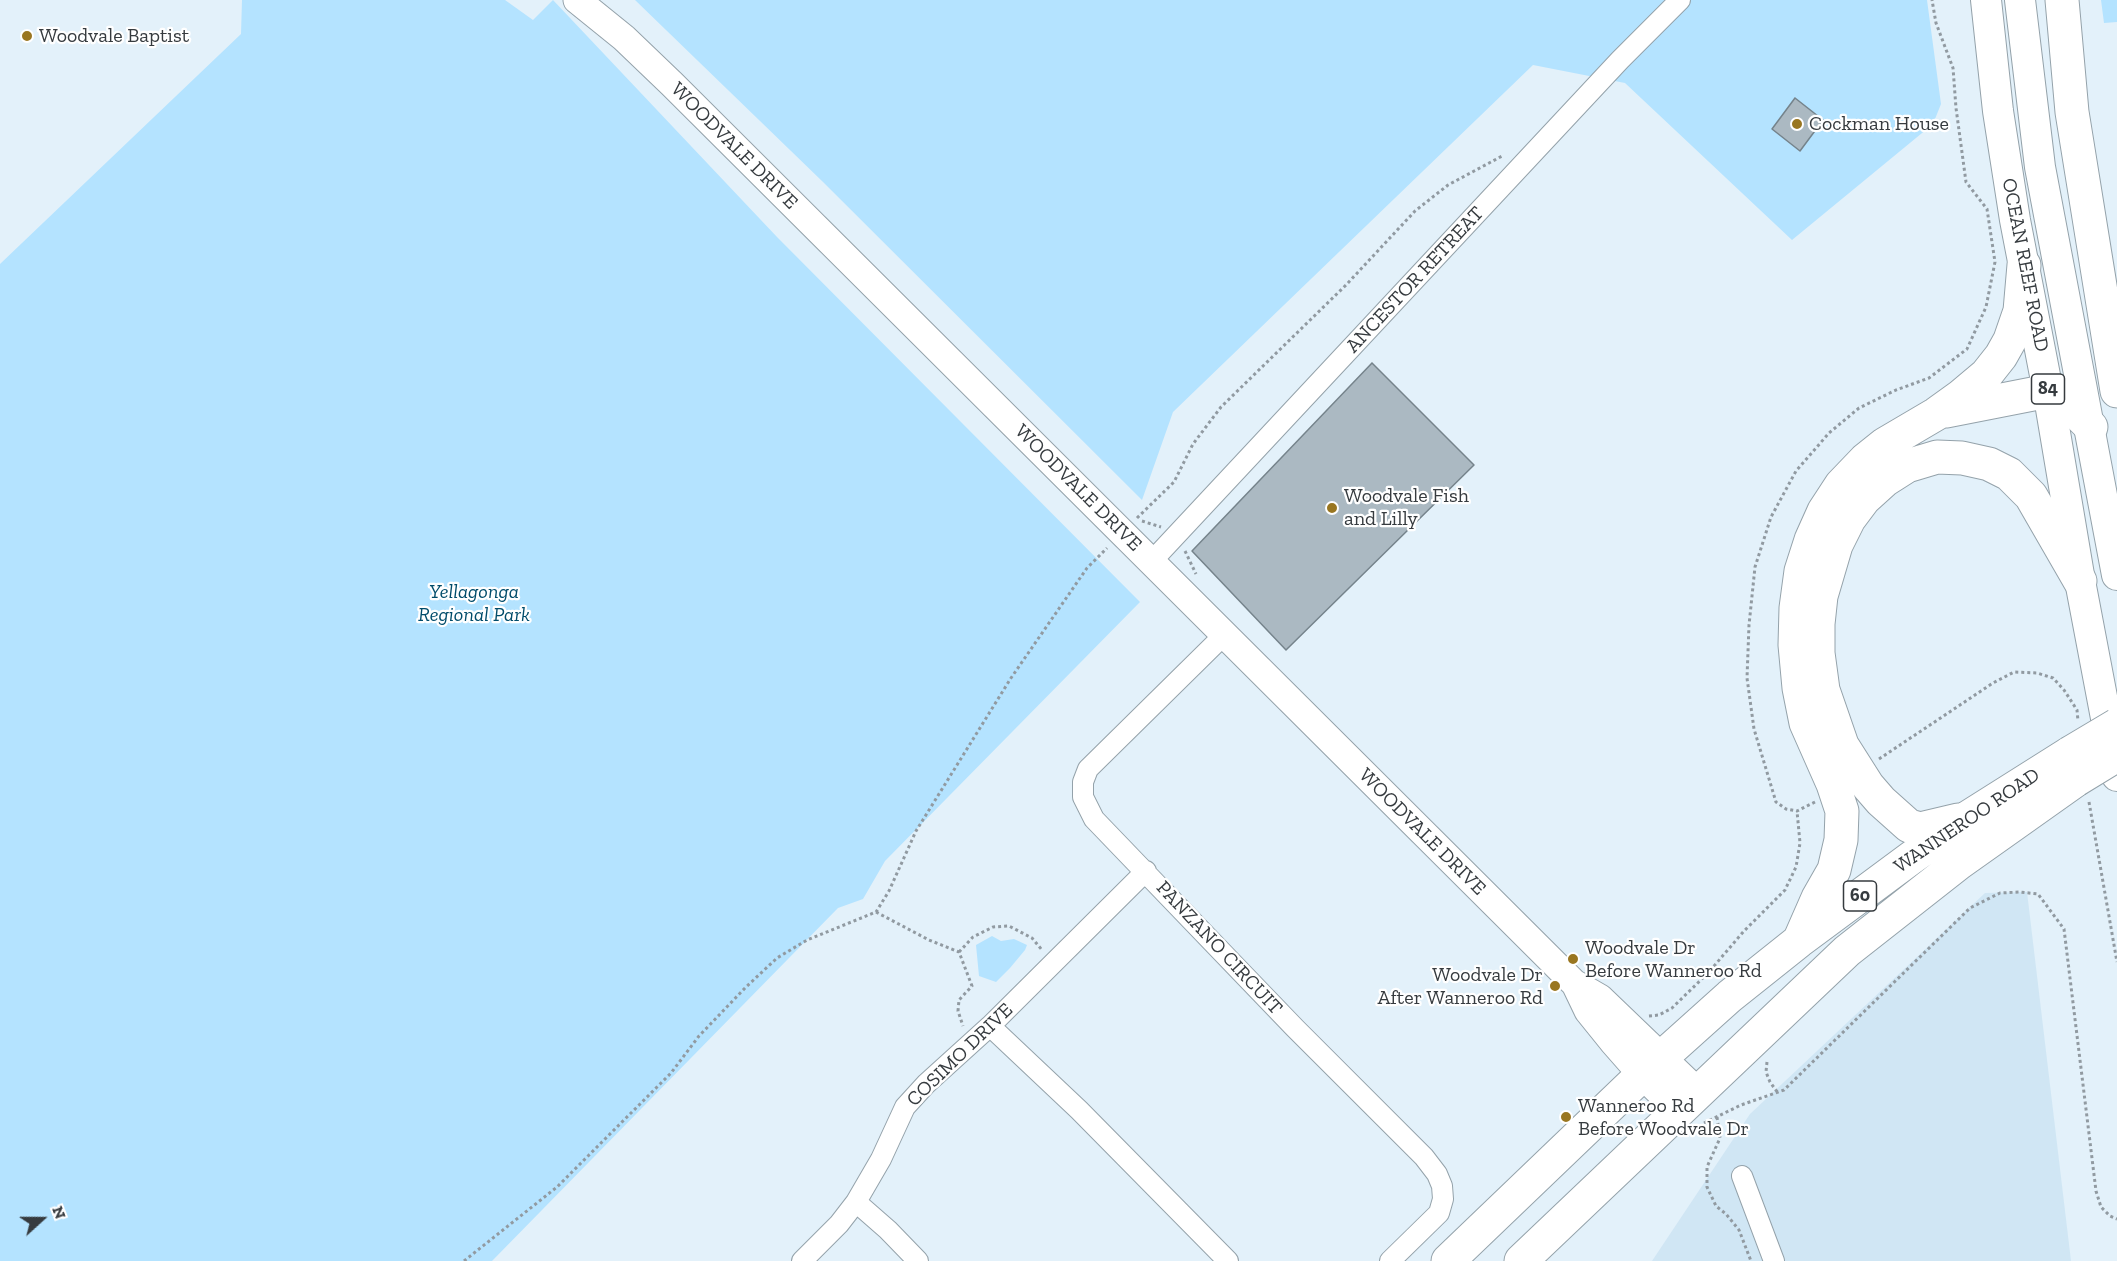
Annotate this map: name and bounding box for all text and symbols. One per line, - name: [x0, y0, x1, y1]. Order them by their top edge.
- place label: Woodvale Baptist: [39, 24, 189, 48]
- marker: Woodvale Baptist: [20, 29, 34, 43]
- street label: WOODVALE DRIVE: [665, 77, 803, 215]
- place label: Cockman House: [1809, 112, 1949, 136]
- marker: Cockman House: [1790, 117, 1804, 131]
- street label: OCEAN REEF ROAD: [1996, 176, 2054, 354]
- street label: ANCESTOR RETREAT: [1341, 202, 1489, 358]
- road number: 84: [2032, 374, 2064, 404]
- street label: WOODVALE DRIVE: [1009, 419, 1147, 557]
- place label: Woodvale Fish and Lilly: [1344, 484, 1469, 531]
- marker: Woodvale Fish and Lilly: [1325, 501, 1339, 515]
- park label: Yellagonga Regional Park: [418, 580, 530, 627]
- street label: WOODVALE DRIVE: [1353, 763, 1491, 901]
- street label: WANNEROO ROAD: [1889, 763, 2045, 879]
- street label: PANZANO CIRCUIT: [1151, 876, 1287, 1020]
- road number: 60: [1844, 881, 1876, 911]
- place label: Woodvale Dr Before Wanneroo Rd: [1585, 936, 1762, 983]
- marker: Woodvale Dr Before Wanneroo Rd: [1566, 952, 1580, 966]
- place label: Woodvale Dr After Wanneroo Rd: [1378, 963, 1543, 1010]
- marker: Woodvale Dr After Wanneroo Rd: [1548, 979, 1562, 993]
- street label: COSIMO DRIVE: [902, 998, 1018, 1112]
- place label: Wanneroo Rd Before Woodvale Dr: [1578, 1094, 1749, 1141]
- marker: Wanneroo Rd Before Woodvale Dr: [1559, 1110, 1573, 1124]
- north arrow: [12, 1189, 72, 1249]
- text: N: [48, 1203, 70, 1221]

